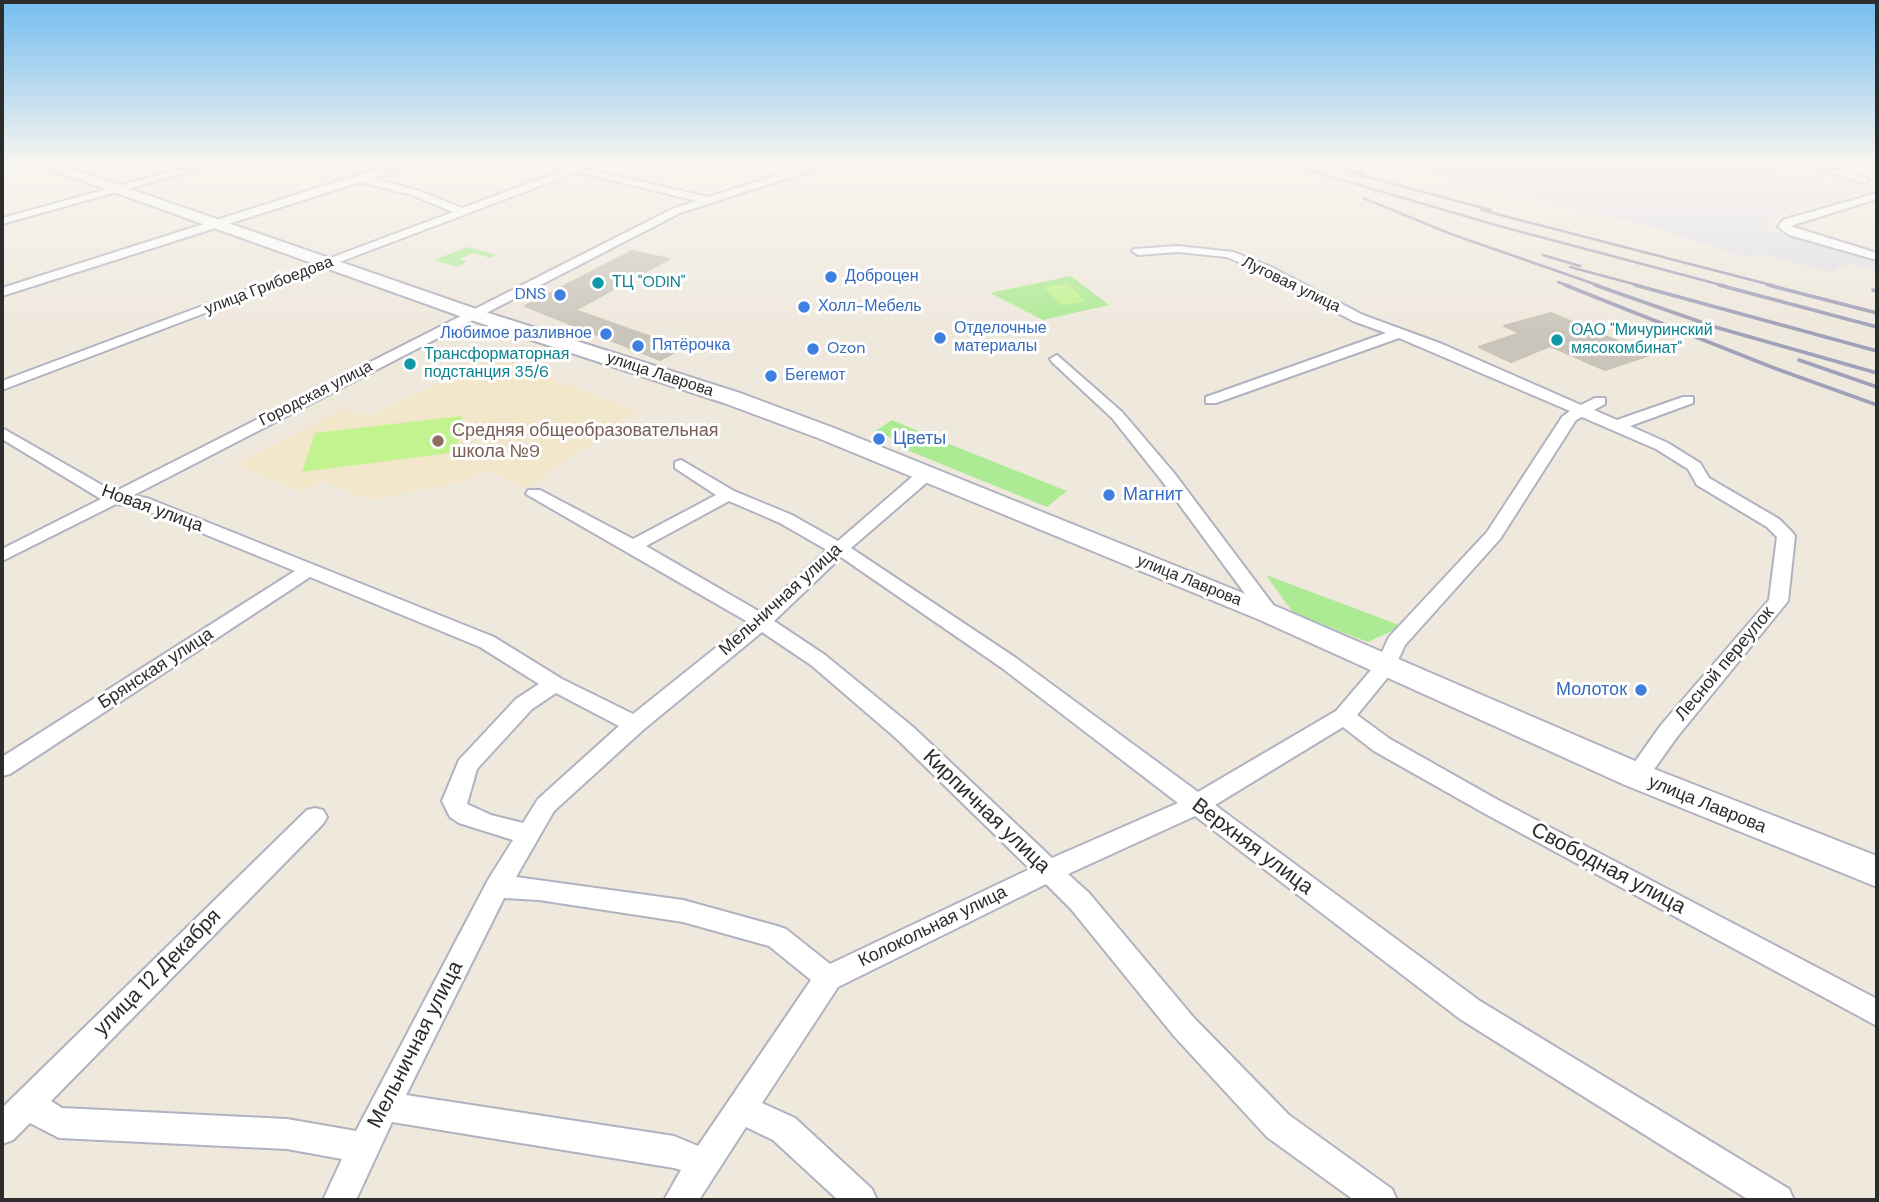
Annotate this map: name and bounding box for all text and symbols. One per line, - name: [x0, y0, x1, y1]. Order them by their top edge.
- street label: улица Грибоедова: [202, 253, 336, 319]
- street label: Луговая улица: [1239, 253, 1343, 317]
- place label: Доброцен: [845, 267, 919, 287]
- marker: Доброцен: [823, 269, 839, 285]
- place label: ТЦ "ODIN": [612, 273, 685, 293]
- marker: ТЦ "ODIN": [590, 275, 606, 291]
- place label: DNS: [515, 285, 546, 305]
- marker: DNS: [552, 287, 568, 303]
- place label: Холл-Мебель: [818, 297, 922, 317]
- marker: Холл-Мебель: [796, 299, 812, 315]
- place label: Отделочные материалы: [954, 319, 1047, 357]
- place label: ОАО "Мичуринский мясокомбинат": [1571, 321, 1713, 359]
- place label: Любимое разливное: [440, 324, 592, 344]
- marker: Любимое разливное: [598, 326, 614, 342]
- marker: Отделочные материалы: [932, 330, 948, 346]
- marker: ОАО "Мичуринский мясокомбинат": [1549, 332, 1565, 348]
- place label: Пятёрочка: [652, 336, 730, 356]
- marker: Пятёрочка: [630, 338, 646, 354]
- place label: Ozon: [827, 339, 865, 359]
- marker: Ozon: [805, 341, 821, 357]
- place label: Трансформаторная подстанция 35/6: [424, 345, 569, 383]
- street label: улица Лаврова: [604, 349, 716, 401]
- marker: Трансформаторная подстанция 35/6: [402, 356, 418, 372]
- street label: Городская улица: [256, 357, 376, 431]
- place label: Бегемот: [785, 366, 846, 386]
- marker: Бегемот: [763, 368, 779, 384]
- place label: Средняя общеобразовательная школа №9: [452, 420, 718, 462]
- place label: Цветы: [893, 428, 946, 450]
- marker: Цветы: [871, 431, 887, 447]
- marker: Средняя общеобразовательная школа №9: [430, 433, 446, 449]
- street label: Новая улица: [98, 481, 206, 537]
- place label: Магнит: [1123, 484, 1183, 506]
- marker: Магнит: [1101, 487, 1117, 503]
- street label: Мельничная улица: [715, 539, 847, 661]
- street label: улица Лаврова: [1134, 551, 1244, 611]
- street label: Лесной переулок: [1671, 603, 1779, 725]
- street label: Брянская улица: [95, 624, 217, 714]
- place label: Молоток: [1556, 679, 1627, 701]
- marker: Молоток: [1633, 682, 1649, 698]
- street label: Кирпичная улица: [917, 745, 1055, 879]
- street label: улица Лаврова: [1645, 772, 1769, 838]
- street label: Верхняя улица: [1186, 793, 1318, 901]
- street label: Свободная улица: [1526, 818, 1690, 920]
- street label: Колокольная улица: [855, 882, 1011, 972]
- street label: улица 12 Декабря: [89, 904, 227, 1042]
- street label: Мельничная улица: [363, 957, 469, 1133]

